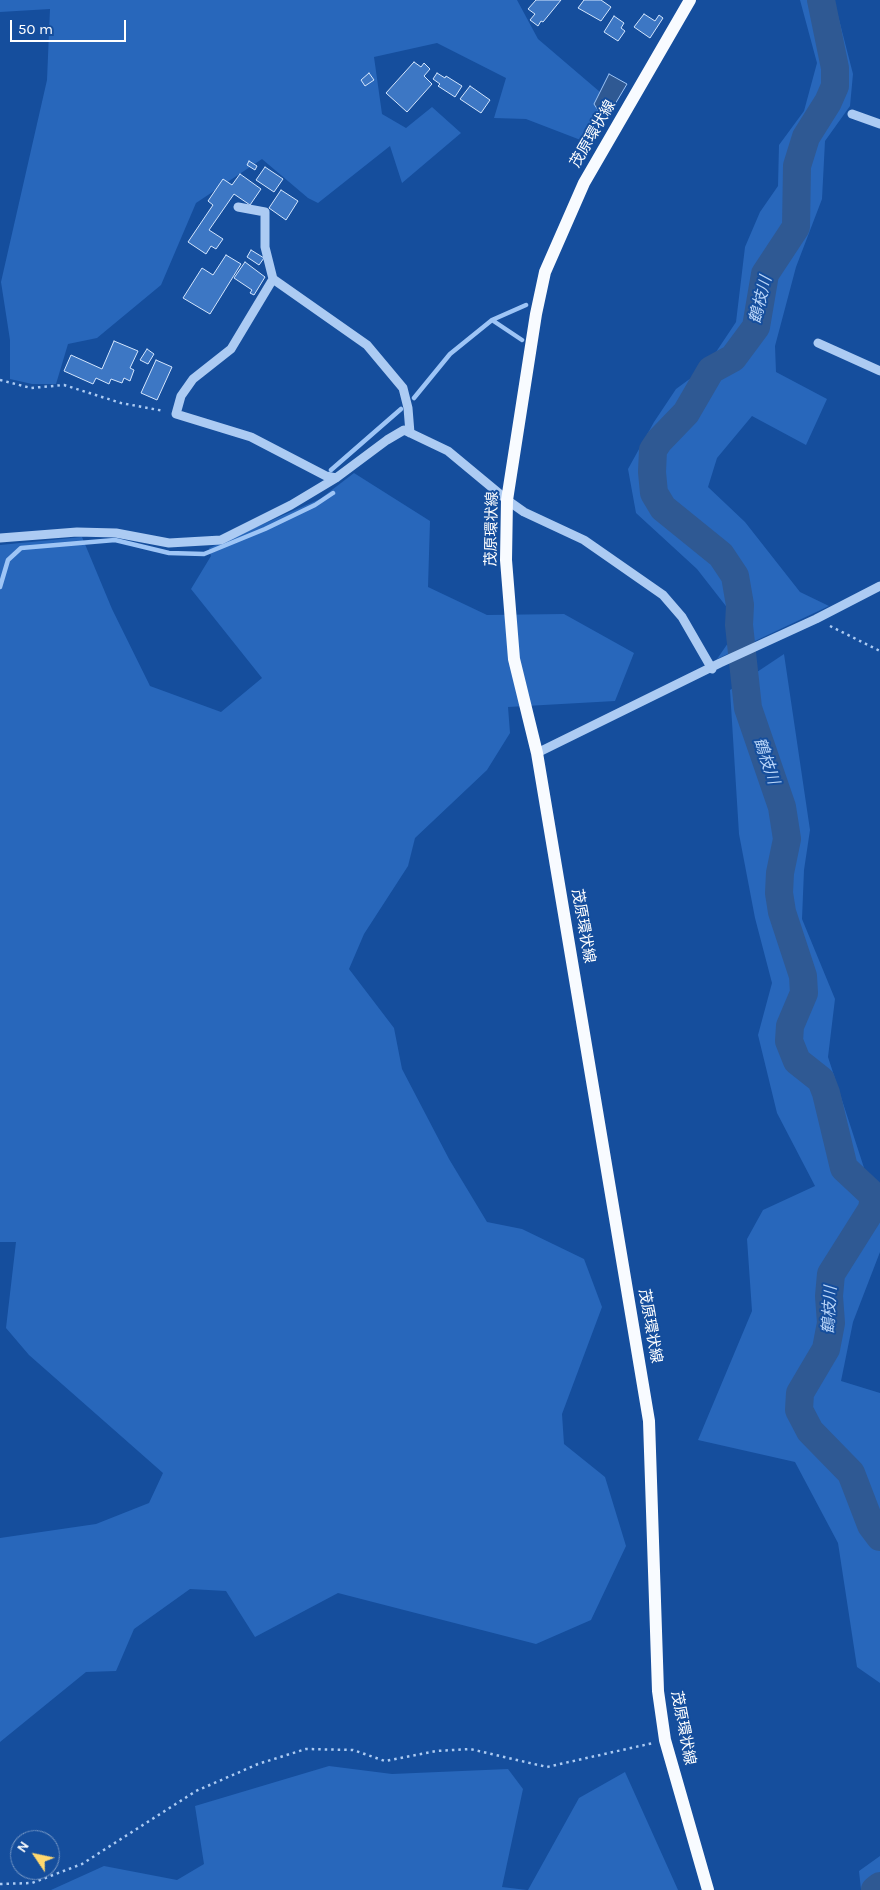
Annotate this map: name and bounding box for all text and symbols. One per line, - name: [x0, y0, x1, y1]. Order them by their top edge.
- scale bar: [12, 10, 129, 42]
- text: 50 m: [18, 20, 53, 38]
- street label: 茂原環状線: [566, 97, 620, 171]
- water label: 鶴枝川: [746, 274, 776, 326]
- street label: 茂原環状線: [482, 491, 502, 567]
- water label: 鶴枝川: [749, 735, 783, 787]
- street label: 茂原環状線: [568, 888, 598, 964]
- water label: 鶴枝川: [819, 1286, 841, 1334]
- street label: 茂原環状線: [635, 1288, 665, 1364]
- street label: 茂原環状線: [667, 1689, 699, 1767]
- north arrow: [10, 1830, 60, 1880]
- text: N: [13, 1838, 33, 1856]

